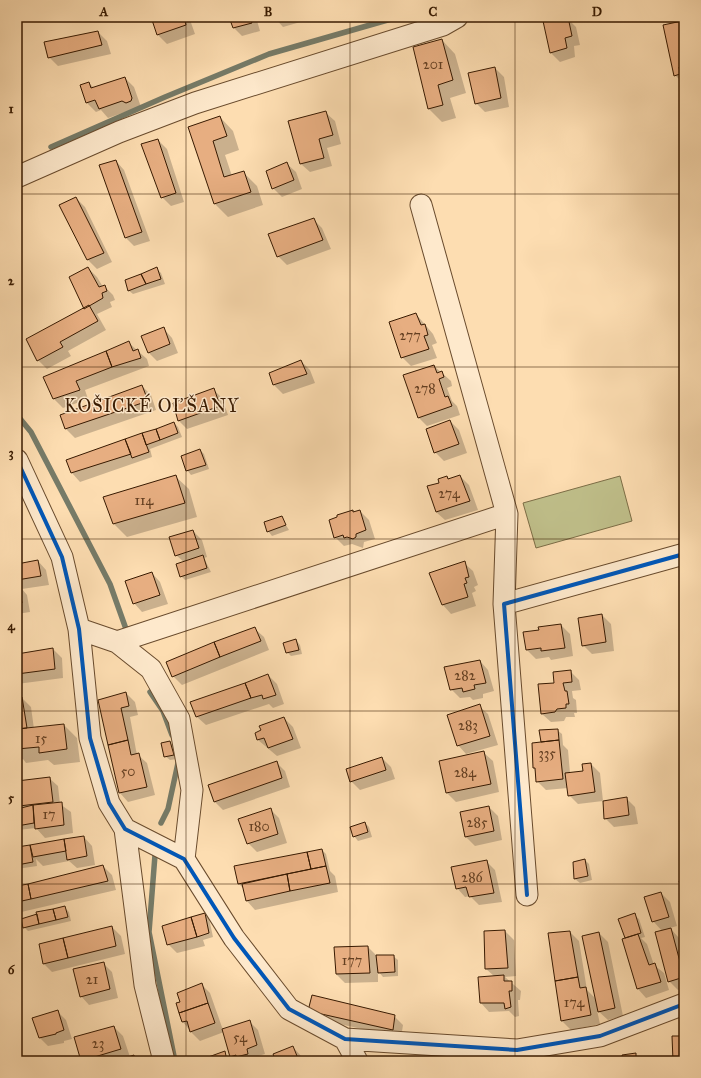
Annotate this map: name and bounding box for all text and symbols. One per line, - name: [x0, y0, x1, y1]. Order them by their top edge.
- text: A: [99, 4, 109, 20]
- text: B: [264, 4, 273, 20]
- text: C: [429, 4, 438, 20]
- text: D: [592, 4, 602, 20]
- house number: 201: [423, 56, 444, 73]
- text: 1: [8, 101, 14, 117]
- text: 2: [8, 273, 15, 289]
- house number: 277: [399, 327, 421, 344]
- house number: 278: [414, 380, 436, 397]
- district label: KOŠICKÉ OĽŠANY: [64, 393, 240, 417]
- text: 3: [8, 445, 14, 461]
- house number: 274: [438, 485, 461, 502]
- house number: 114: [135, 492, 155, 509]
- text: 4: [7, 618, 15, 634]
- house number: 282: [454, 667, 476, 684]
- house number: 283: [458, 717, 478, 734]
- house number: 15: [35, 730, 47, 747]
- house number: 335: [538, 745, 556, 762]
- house number: 50: [121, 763, 135, 780]
- house number: 284: [454, 764, 477, 781]
- text: 5: [8, 790, 15, 806]
- house number: 17: [42, 806, 56, 823]
- house number: 285: [467, 814, 488, 831]
- house number: 180: [248, 818, 270, 835]
- house number: 286: [461, 869, 484, 886]
- house number: 177: [342, 952, 362, 969]
- text: 6: [8, 962, 16, 978]
- house number: 21: [86, 971, 99, 988]
- house number: 174: [564, 994, 585, 1011]
- house number: 54: [233, 1029, 248, 1046]
- house number: 23: [92, 1035, 104, 1052]

